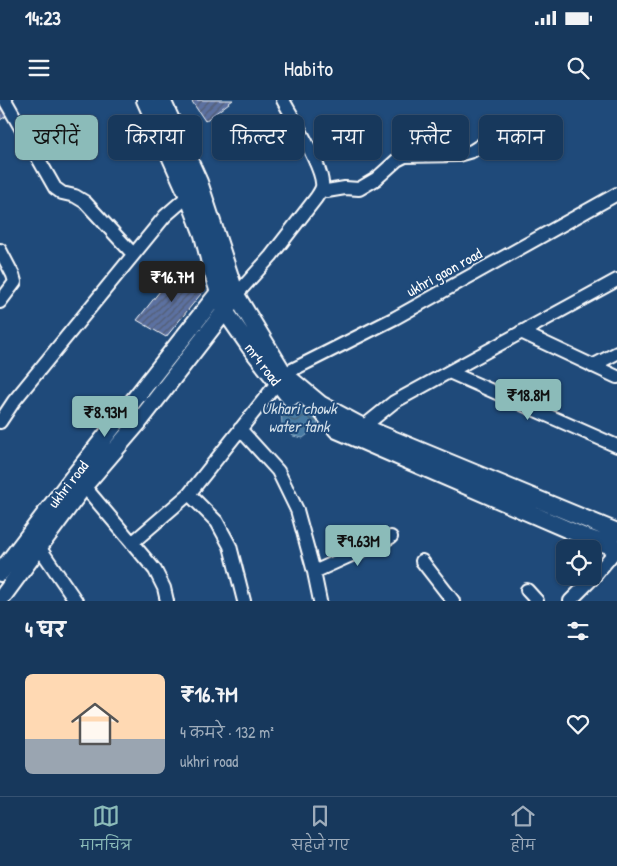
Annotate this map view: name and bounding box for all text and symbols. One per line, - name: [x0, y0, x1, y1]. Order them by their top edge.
- text: 14:23: [25, 5, 61, 31]
- text: Habito: [284, 53, 333, 83]
- icon: menu: [25, 54, 53, 82]
- icon: search: [564, 54, 592, 82]
- chip: खरीदें: [15, 115, 98, 160]
- chip: किराया: [108, 115, 202, 160]
- chip: फ़िल्टर: [212, 115, 304, 160]
- chip: नया: [314, 115, 382, 160]
- chip: फ़्लैट: [392, 115, 469, 160]
- chip: मकान: [479, 115, 563, 160]
- street label: ukhri gaon road: [402, 243, 486, 301]
- pin: ₹16.7M: [131, 260, 213, 303]
- text: ₹16.7M: [150, 266, 194, 288]
- street label: mr4 road: [240, 338, 286, 390]
- pin: ₹18.8M: [487, 378, 569, 421]
- text: ₹18.8M: [506, 384, 550, 406]
- pin: ₹8.93M: [64, 396, 146, 438]
- water label: Ukhari chowk water tank: [261, 397, 338, 437]
- text: ₹8.93M: [83, 401, 127, 423]
- street label: ukhri road: [43, 456, 93, 512]
- pin: ₹9.63M: [317, 524, 399, 567]
- text: ₹9.63M: [336, 530, 380, 552]
- map controls: [556, 540, 601, 585]
- button: locate: [556, 540, 601, 585]
- text: 4 घर: [25, 615, 66, 644]
- icon: filters: [564, 617, 592, 645]
- text: ₹16.7M: [180, 680, 238, 709]
- icon: home: [65, 694, 125, 754]
- icon: heart: [564, 710, 592, 738]
- text: 4 कमरे · 132 m²: [180, 721, 274, 743]
- text: ukhri road: [180, 750, 238, 772]
- tab: मानचित्र: [80, 802, 131, 861]
- tab: सहेजे गए: [291, 802, 349, 861]
- tab: होम: [509, 802, 537, 861]

